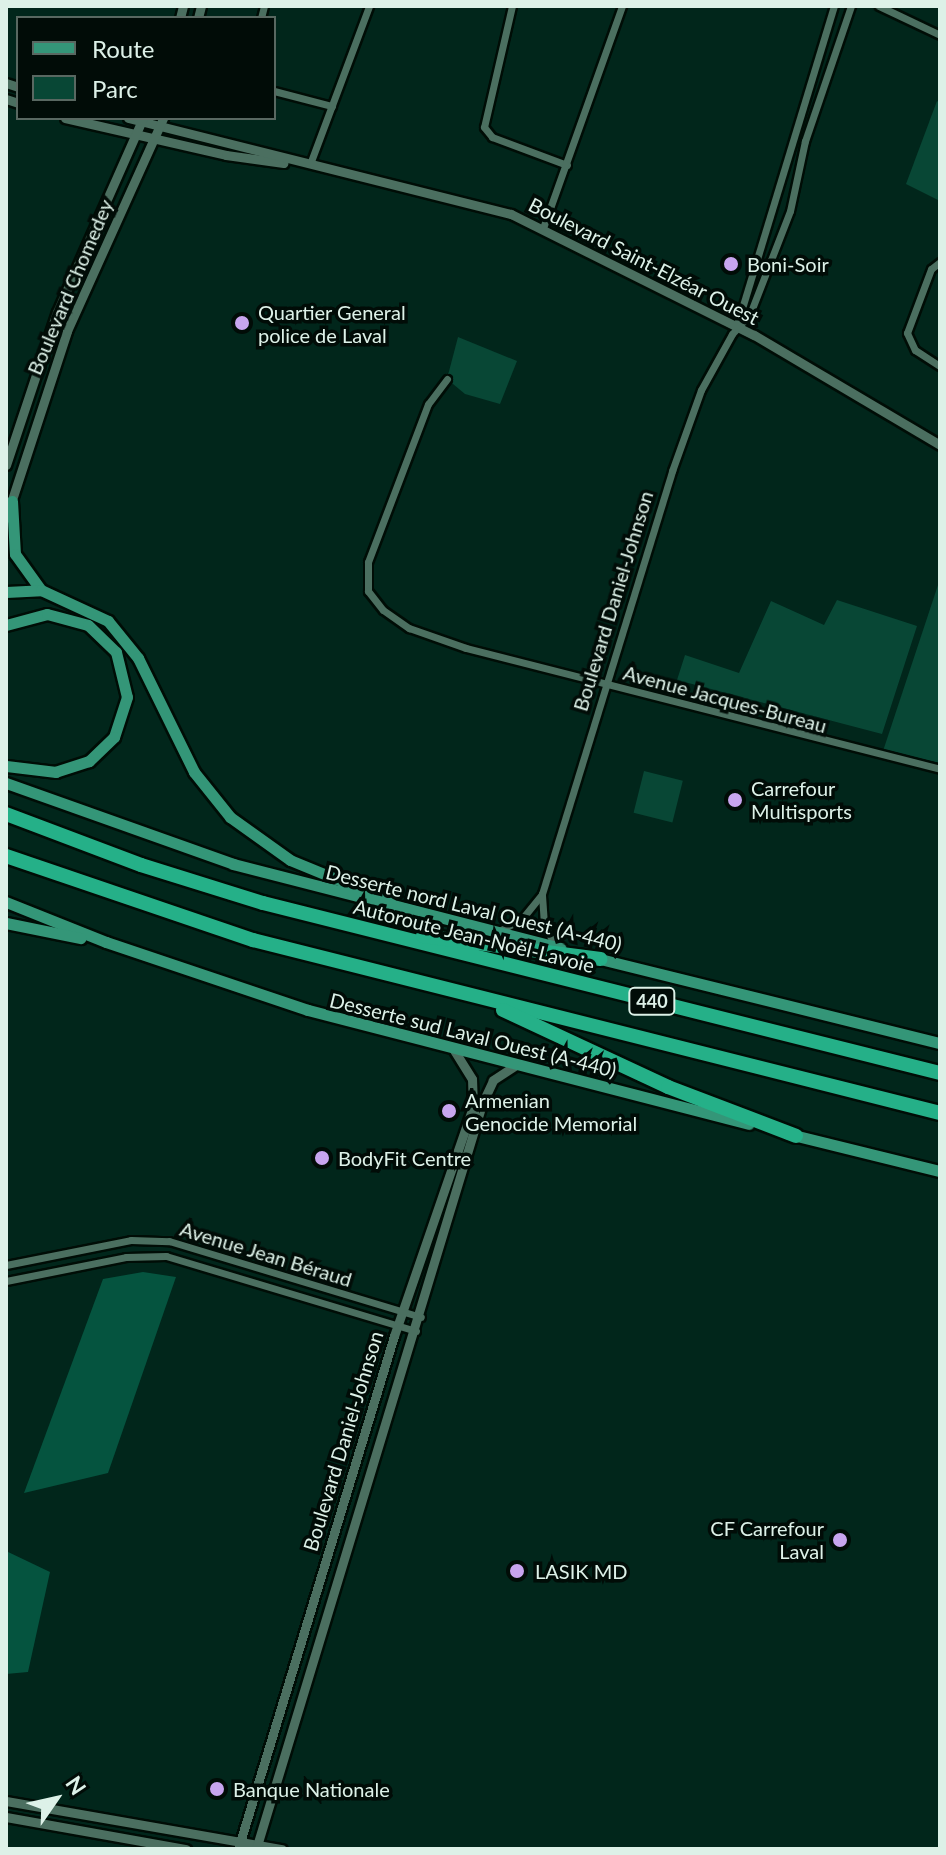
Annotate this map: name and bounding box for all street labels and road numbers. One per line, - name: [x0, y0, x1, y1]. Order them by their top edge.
- street label: Boulevard Saint-Elzéar Ouest: [525, 192, 763, 330]
- street label: Boulevard Chomedey: [22, 196, 118, 378]
- street label: Boulevard Daniel-Johnson: [568, 488, 658, 714]
- street label: Avenue Jacques-Bureau: [620, 660, 830, 738]
- street label: Desserte nord Laval Ouest (A-440): [324, 860, 624, 956]
- street label: Autoroute Jean-Noël-Lavoie: [351, 894, 597, 978]
- road number: 440: [628, 987, 676, 1015]
- street label: Desserte sud Laval Ouest (A-440): [327, 988, 619, 1082]
- street label: Avenue Jean Béraud: [177, 1216, 355, 1292]
- street label: Boulevard Daniel-Johnson: [298, 1328, 388, 1554]

